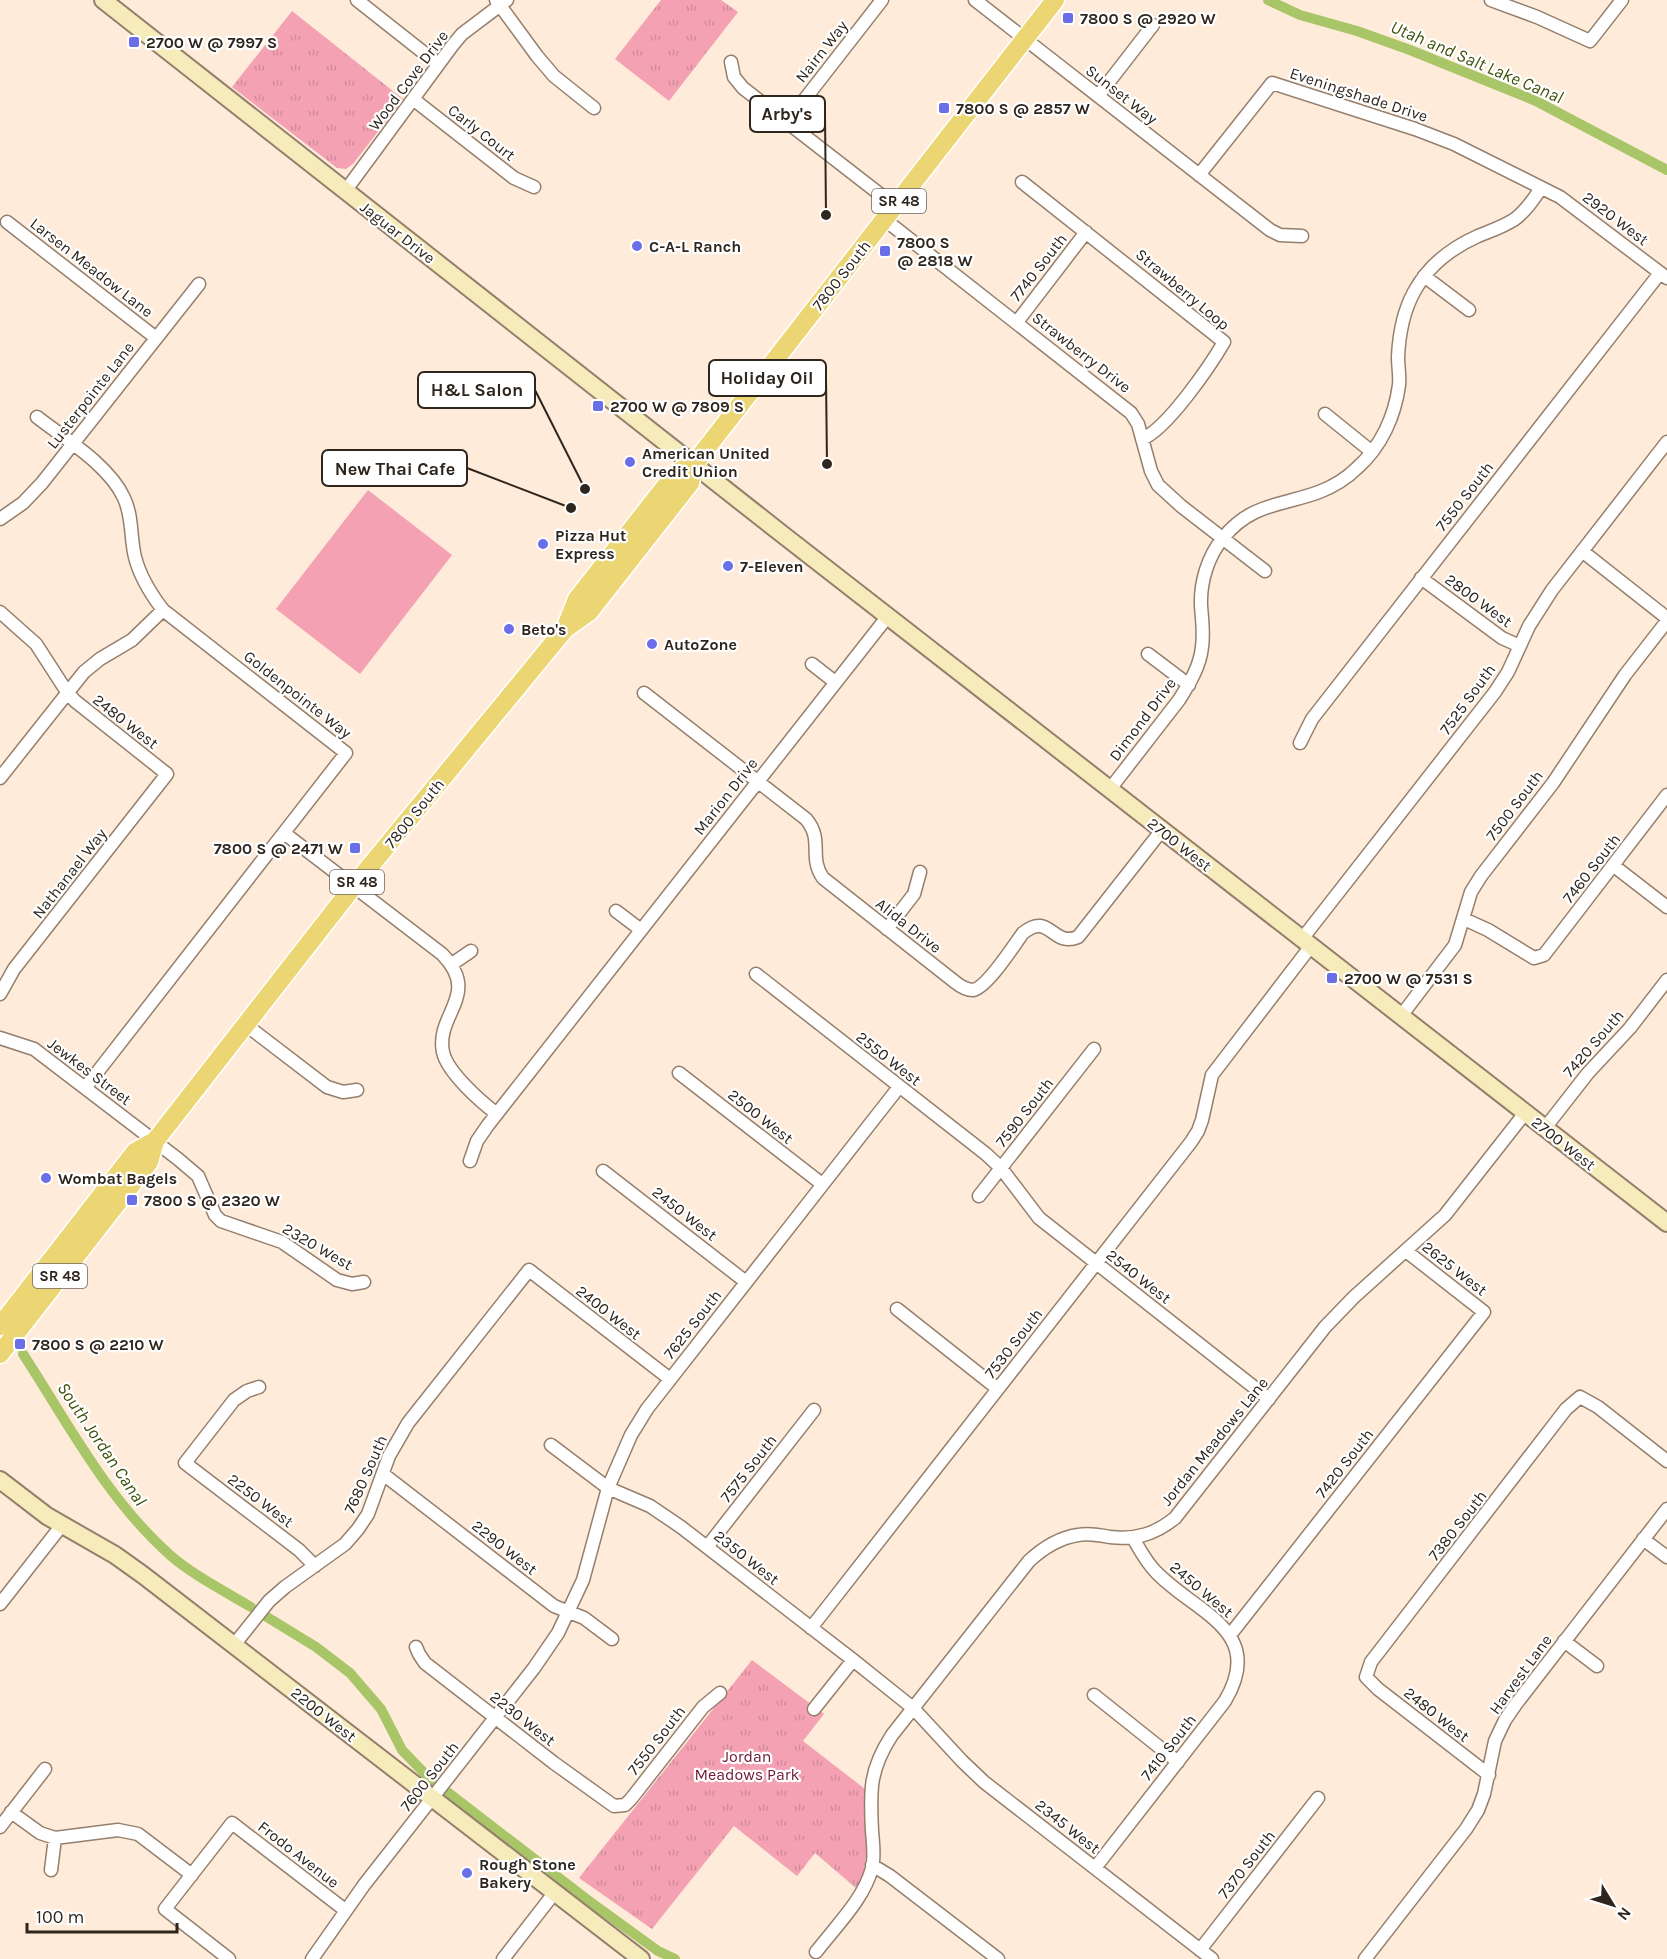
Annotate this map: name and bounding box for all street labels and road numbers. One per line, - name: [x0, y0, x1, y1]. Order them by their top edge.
- street label: Nairn Way: [791, 16, 852, 86]
- street label: Wood Cove Drive: [365, 26, 452, 134]
- street label: Sunset Way: [1082, 61, 1162, 129]
- street label: Eveningshade Drive: [1287, 63, 1430, 126]
- street label: Carly Court: [444, 100, 519, 165]
- street label: 2920 West: [1579, 187, 1652, 249]
- road number: SR 48: [872, 189, 926, 213]
- street label: Jaguar Drive: [356, 197, 439, 268]
- street label: Larsen Meadow Lane: [27, 214, 157, 321]
- street label: 7740 South: [1006, 230, 1071, 305]
- street label: 7800 South: [808, 236, 875, 314]
- street label: Strawberry Loop: [1132, 245, 1233, 334]
- street label: Strawberry Drive: [1029, 308, 1135, 397]
- street label: Lusterpointe Lane: [43, 338, 138, 453]
- street label: 7550 South: [1431, 458, 1497, 535]
- street label: 2800 West: [1441, 570, 1516, 631]
- street label: Goldenpointe Way: [240, 646, 356, 743]
- street label: 7525 South: [1435, 660, 1499, 738]
- street label: Dimond Drive: [1105, 674, 1180, 765]
- street label: 2480 West: [89, 690, 162, 753]
- street label: Marion Drive: [689, 754, 761, 839]
- street label: 7500 South: [1482, 766, 1547, 844]
- street label: 7800 South: [381, 775, 448, 852]
- street label: 2700 West: [1144, 814, 1215, 875]
- street label: Nathanael Way: [28, 824, 111, 922]
- street label: 7460 South: [1558, 830, 1624, 907]
- road number: SR 48: [330, 870, 384, 894]
- street label: Alida Drive: [872, 894, 945, 957]
- street label: 7420 South: [1559, 1006, 1628, 1081]
- street label: 2550 West: [852, 1027, 925, 1090]
- street label: Jewkes Street: [44, 1034, 135, 1109]
- street label: 7590 South: [991, 1074, 1057, 1151]
- street label: 2500 West: [724, 1085, 797, 1148]
- street label: 2700 West: [1528, 1113, 1599, 1174]
- street label: 2450 West: [649, 1182, 721, 1245]
- street label: 2320 West: [279, 1219, 356, 1274]
- street label: 2625 West: [1419, 1237, 1491, 1300]
- street label: 2540 West: [1103, 1245, 1175, 1308]
- road number: SR 48: [33, 1264, 87, 1288]
- street label: 2400 West: [572, 1281, 645, 1344]
- street label: 7625 South: [659, 1286, 725, 1363]
- street label: 7530 South: [980, 1305, 1046, 1382]
- street label: Jordan Meadows Lane: [1157, 1373, 1272, 1509]
- street label: 7420 South: [1311, 1425, 1377, 1502]
- street label: 7575 South: [716, 1431, 781, 1506]
- street label: 7680 South: [340, 1432, 391, 1516]
- street label: 2250 West: [224, 1470, 297, 1531]
- street label: 7380 South: [1424, 1486, 1491, 1564]
- street label: 2290 West: [468, 1516, 541, 1579]
- street label: 2350 West: [710, 1526, 783, 1589]
- street label: 2450 West: [1166, 1557, 1237, 1621]
- street label: Harvest Lane: [1485, 1631, 1556, 1718]
- street label: 2200 West: [287, 1683, 360, 1746]
- street label: 2480 West: [1400, 1683, 1473, 1746]
- street label: 2230 West: [486, 1687, 559, 1750]
- street label: 7550 South: [623, 1702, 689, 1779]
- street label: 7410 South: [1137, 1710, 1200, 1784]
- street label: 7600 South: [396, 1738, 463, 1815]
- street label: 2345 West: [1032, 1795, 1104, 1858]
- street label: Frodo Avenue: [254, 1817, 343, 1892]
- street label: 7370 South: [1214, 1826, 1279, 1902]

